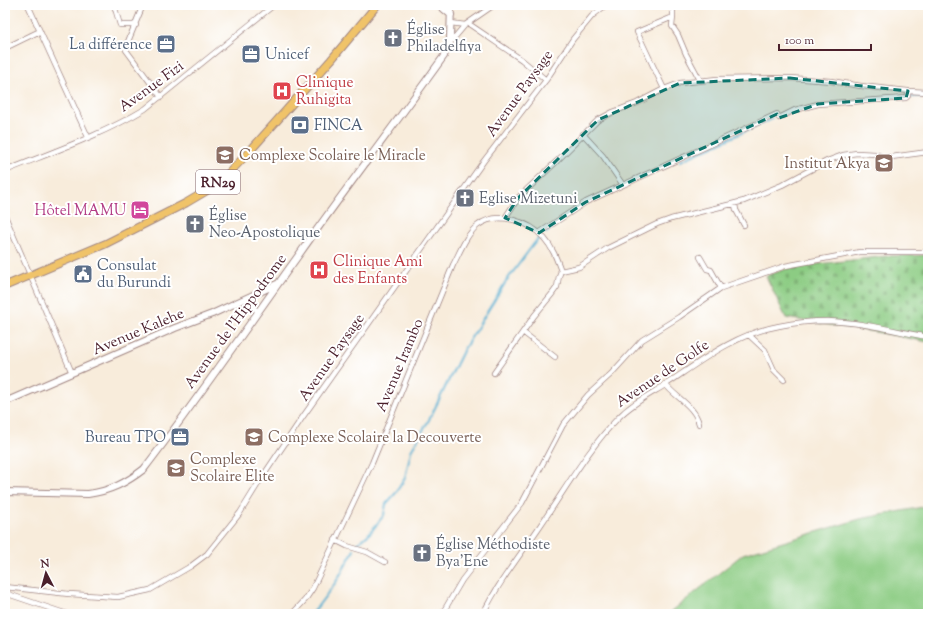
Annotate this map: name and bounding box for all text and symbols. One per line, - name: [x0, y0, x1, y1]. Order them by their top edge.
- place label: Église Philadelfiya: [407, 19, 481, 58]
- scale bar: [779, 26, 871, 52]
- church icon: Église Philadelfiya: [382, 27, 404, 49]
- text: 100 m: [785, 32, 814, 50]
- office icon: La différence: [155, 33, 177, 55]
- place label: La différence: [69, 35, 152, 56]
- office icon: Unicef: [240, 43, 262, 65]
- place label: Unicef: [265, 45, 310, 66]
- street label: Avenue Paysage: [482, 46, 559, 142]
- street label: Avenue Fizi: [115, 57, 189, 118]
- place label: Clinique Ruhigita: [296, 73, 353, 111]
- hospital icon: Clinique Ruhigita: [271, 80, 293, 102]
- bank icon: FINCA: [289, 114, 311, 136]
- place label: FINCA: [314, 116, 363, 137]
- school or university icon: Complexe Scolaire le Miracle: [214, 144, 236, 166]
- place label: Complexe Scolaire le Miracle: [239, 146, 426, 167]
- school or university icon: Institut Akya: [873, 152, 895, 174]
- place label: Institut Akya: [784, 154, 870, 175]
- road number: RN29: [196, 170, 240, 194]
- church icon: Eglise Mizetuni: [454, 187, 476, 209]
- place label: Eglise Mizetuni: [479, 189, 577, 210]
- hotel icon: Hôtel MAMU: [129, 199, 151, 221]
- place label: Hôtel MAMU: [35, 201, 126, 222]
- place label: Église Neo-Apostolique: [209, 205, 320, 244]
- church icon: Église Neo-Apostolique: [184, 213, 206, 235]
- street label: Avenue de l'Hippodrome: [180, 250, 292, 394]
- place label: Clinique Ami des Enfants: [333, 252, 423, 290]
- place label: Consulat du Burundi: [97, 256, 171, 294]
- hospital icon: Clinique Ami des Enfants: [308, 259, 330, 281]
- public building icon: Consulat du Burundi: [72, 263, 94, 285]
- street label: Avenue Kalehe: [90, 304, 188, 361]
- street label: Avenue Paysage: [294, 310, 370, 406]
- street label: Avenue Irambo: [371, 316, 429, 415]
- street label: Avenue de Golfe: [612, 335, 714, 413]
- office icon: Bureau TPO: [169, 426, 191, 448]
- school or university icon: Complexe Scolaire la Decouverte: [243, 426, 265, 448]
- place label: Bureau TPO: [85, 428, 166, 449]
- place label: Complexe Scolaire la Decouverte: [268, 428, 481, 449]
- place label: Complexe Scolaire Elite: [190, 450, 275, 488]
- school or university icon: Complexe Scolaire Elite: [165, 457, 187, 479]
- place label: Église Méthodiste Bya'Ene: [436, 534, 550, 573]
- church icon: Église Méthodiste Bya'Ene: [411, 542, 433, 564]
- north arrow: [26, 553, 66, 593]
- text: N: [39, 556, 50, 573]

